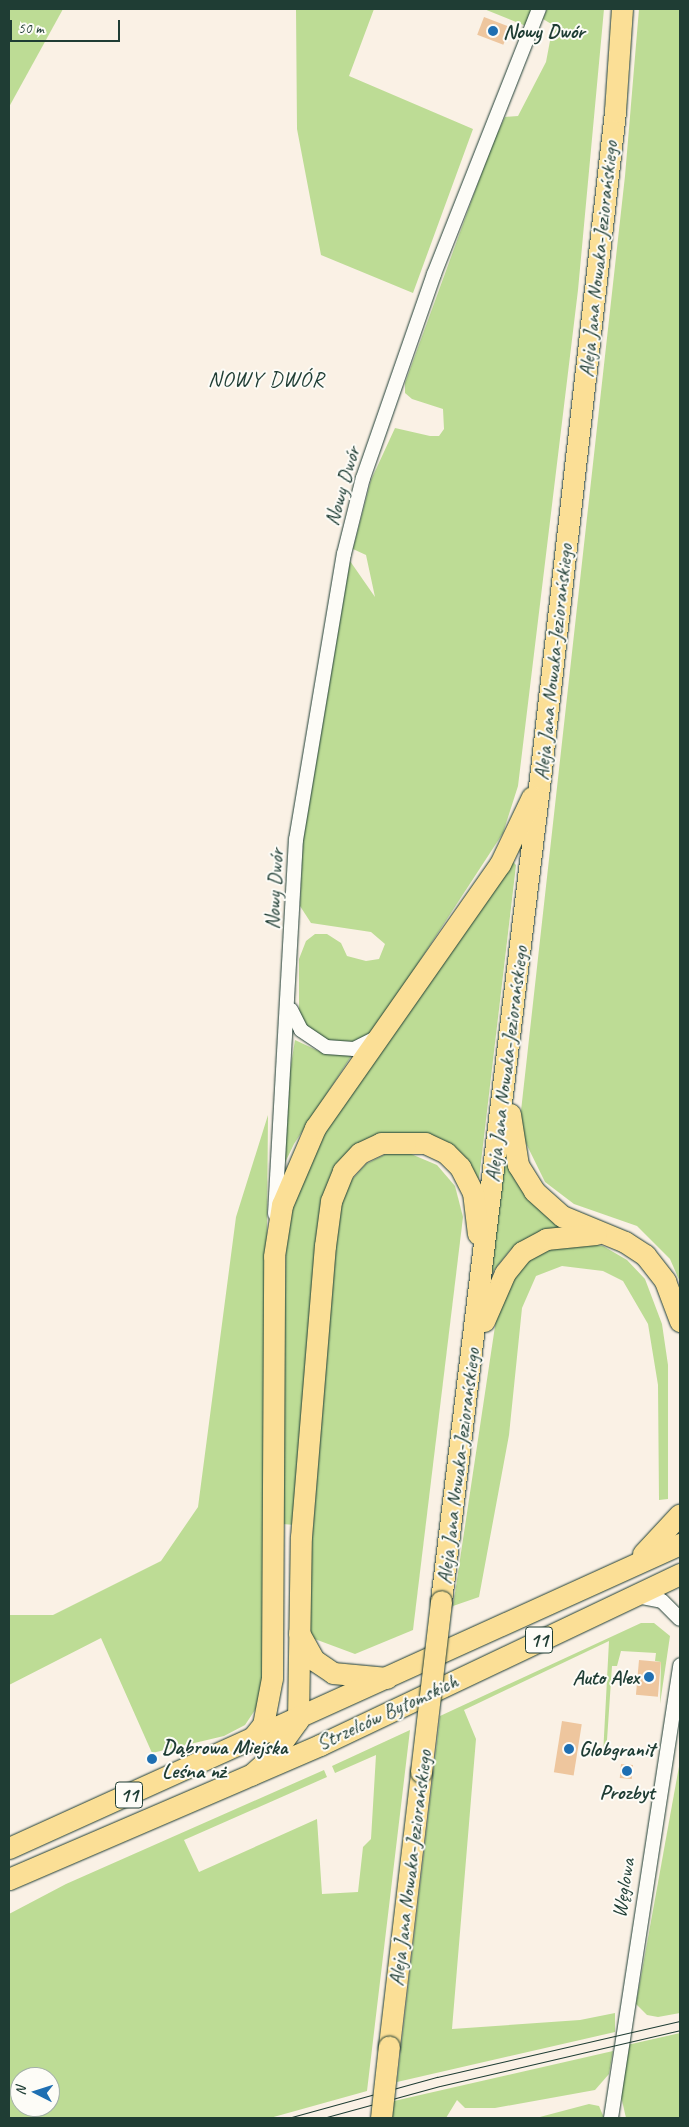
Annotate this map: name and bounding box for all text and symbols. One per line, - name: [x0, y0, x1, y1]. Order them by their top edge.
- scale bar: [12, 10, 122, 42]
- place label: Nowy Dwór: [503, 18, 585, 44]
- text: 50 m: [18, 19, 44, 38]
- marker: Nowy Dwór: [487, 25, 499, 37]
- street label: Aleja Jana Nowaka-Jeziorańskiego: [573, 140, 623, 378]
- district label: NOWY DWÓR: [207, 367, 325, 393]
- street label: Nowy Dwór: [319, 443, 365, 529]
- street label: Aleja Jana Nowaka-Jeziorańskiego: [528, 543, 578, 781]
- street label: Nowy Dwór: [259, 848, 289, 930]
- street label: Aleja Jana Nowaka-Jeziorańskiego: [479, 945, 533, 1183]
- street label: Aleja Jana Nowaka-Jeziorańskiego: [431, 1347, 485, 1585]
- road number: 11: [524, 1622, 554, 1658]
- place label: Auto Alex: [572, 1664, 639, 1690]
- street label: Strzelców Bytomskich: [312, 1668, 462, 1756]
- marker: Auto Alex: [643, 1671, 655, 1683]
- place label: Dąbrowa Miejska Leśna nż: [162, 1734, 288, 1784]
- place label: Globgranit: [579, 1736, 655, 1762]
- marker: Globgranit: [563, 1743, 575, 1755]
- street label: Aleja Jana Nowaka-Jeziorańskiego: [383, 1749, 437, 1987]
- marker: Dąbrowa Miejska Leśna nż: [146, 1753, 158, 1765]
- marker: Prozbyt: [621, 1765, 633, 1777]
- road number: 11: [114, 1778, 144, 1812]
- place label: Prozbyt: [599, 1779, 655, 1805]
- street label: Węglowa: [606, 1857, 640, 1919]
- north arrow: [10, 2067, 60, 2117]
- text: N: [12, 2086, 29, 2096]

